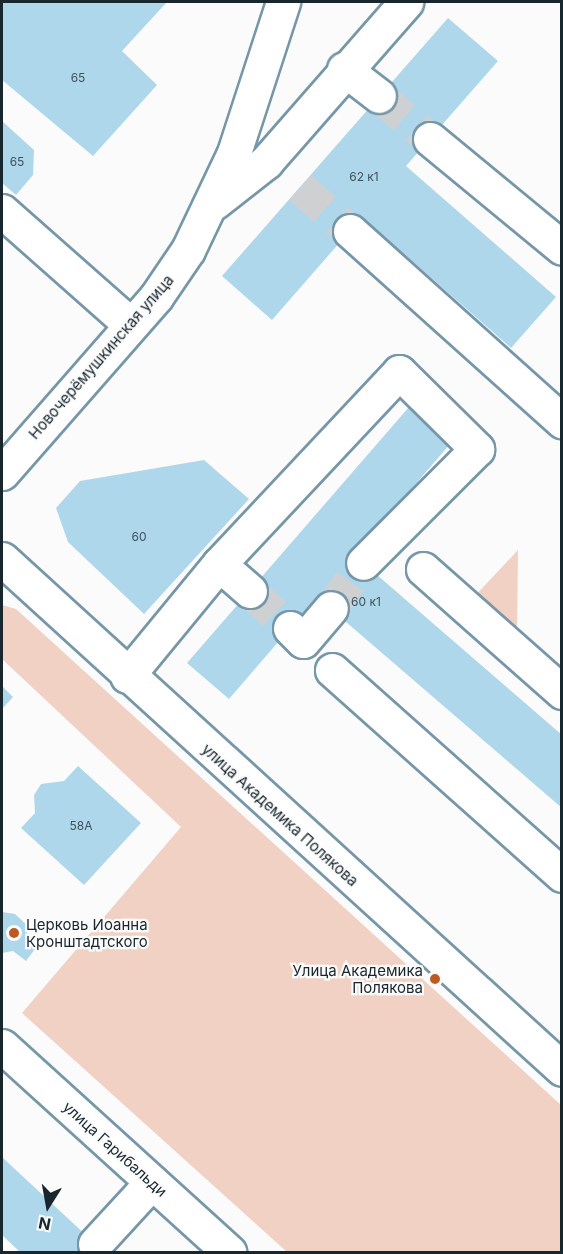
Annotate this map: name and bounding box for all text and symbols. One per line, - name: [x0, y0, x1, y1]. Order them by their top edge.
- house number: 65: [71, 71, 85, 85]
- house number: 65: [10, 155, 24, 169]
- house number: 62 к1: [349, 170, 379, 184]
- street label: Новочерёмушкинская улица: [25, 271, 177, 443]
- house number: 60: [131, 530, 147, 544]
- house number: 60 к1: [351, 595, 381, 609]
- street label: улица Академика Полякова: [198, 740, 362, 890]
- house number: 58А: [70, 819, 92, 833]
- place label: Церковь Иоанна Кронштадтского: [26, 915, 148, 950]
- marker: Церковь Иоанна Кронштадтского: [7, 926, 21, 940]
- place label: Улица Академика Полякова: [292, 961, 423, 996]
- marker: Улица Академика Полякова: [428, 972, 442, 986]
- street label: улица Гарибальди: [59, 1098, 171, 1200]
- north arrow: [18, 1176, 78, 1236]
- text: N: [37, 1213, 52, 1235]

